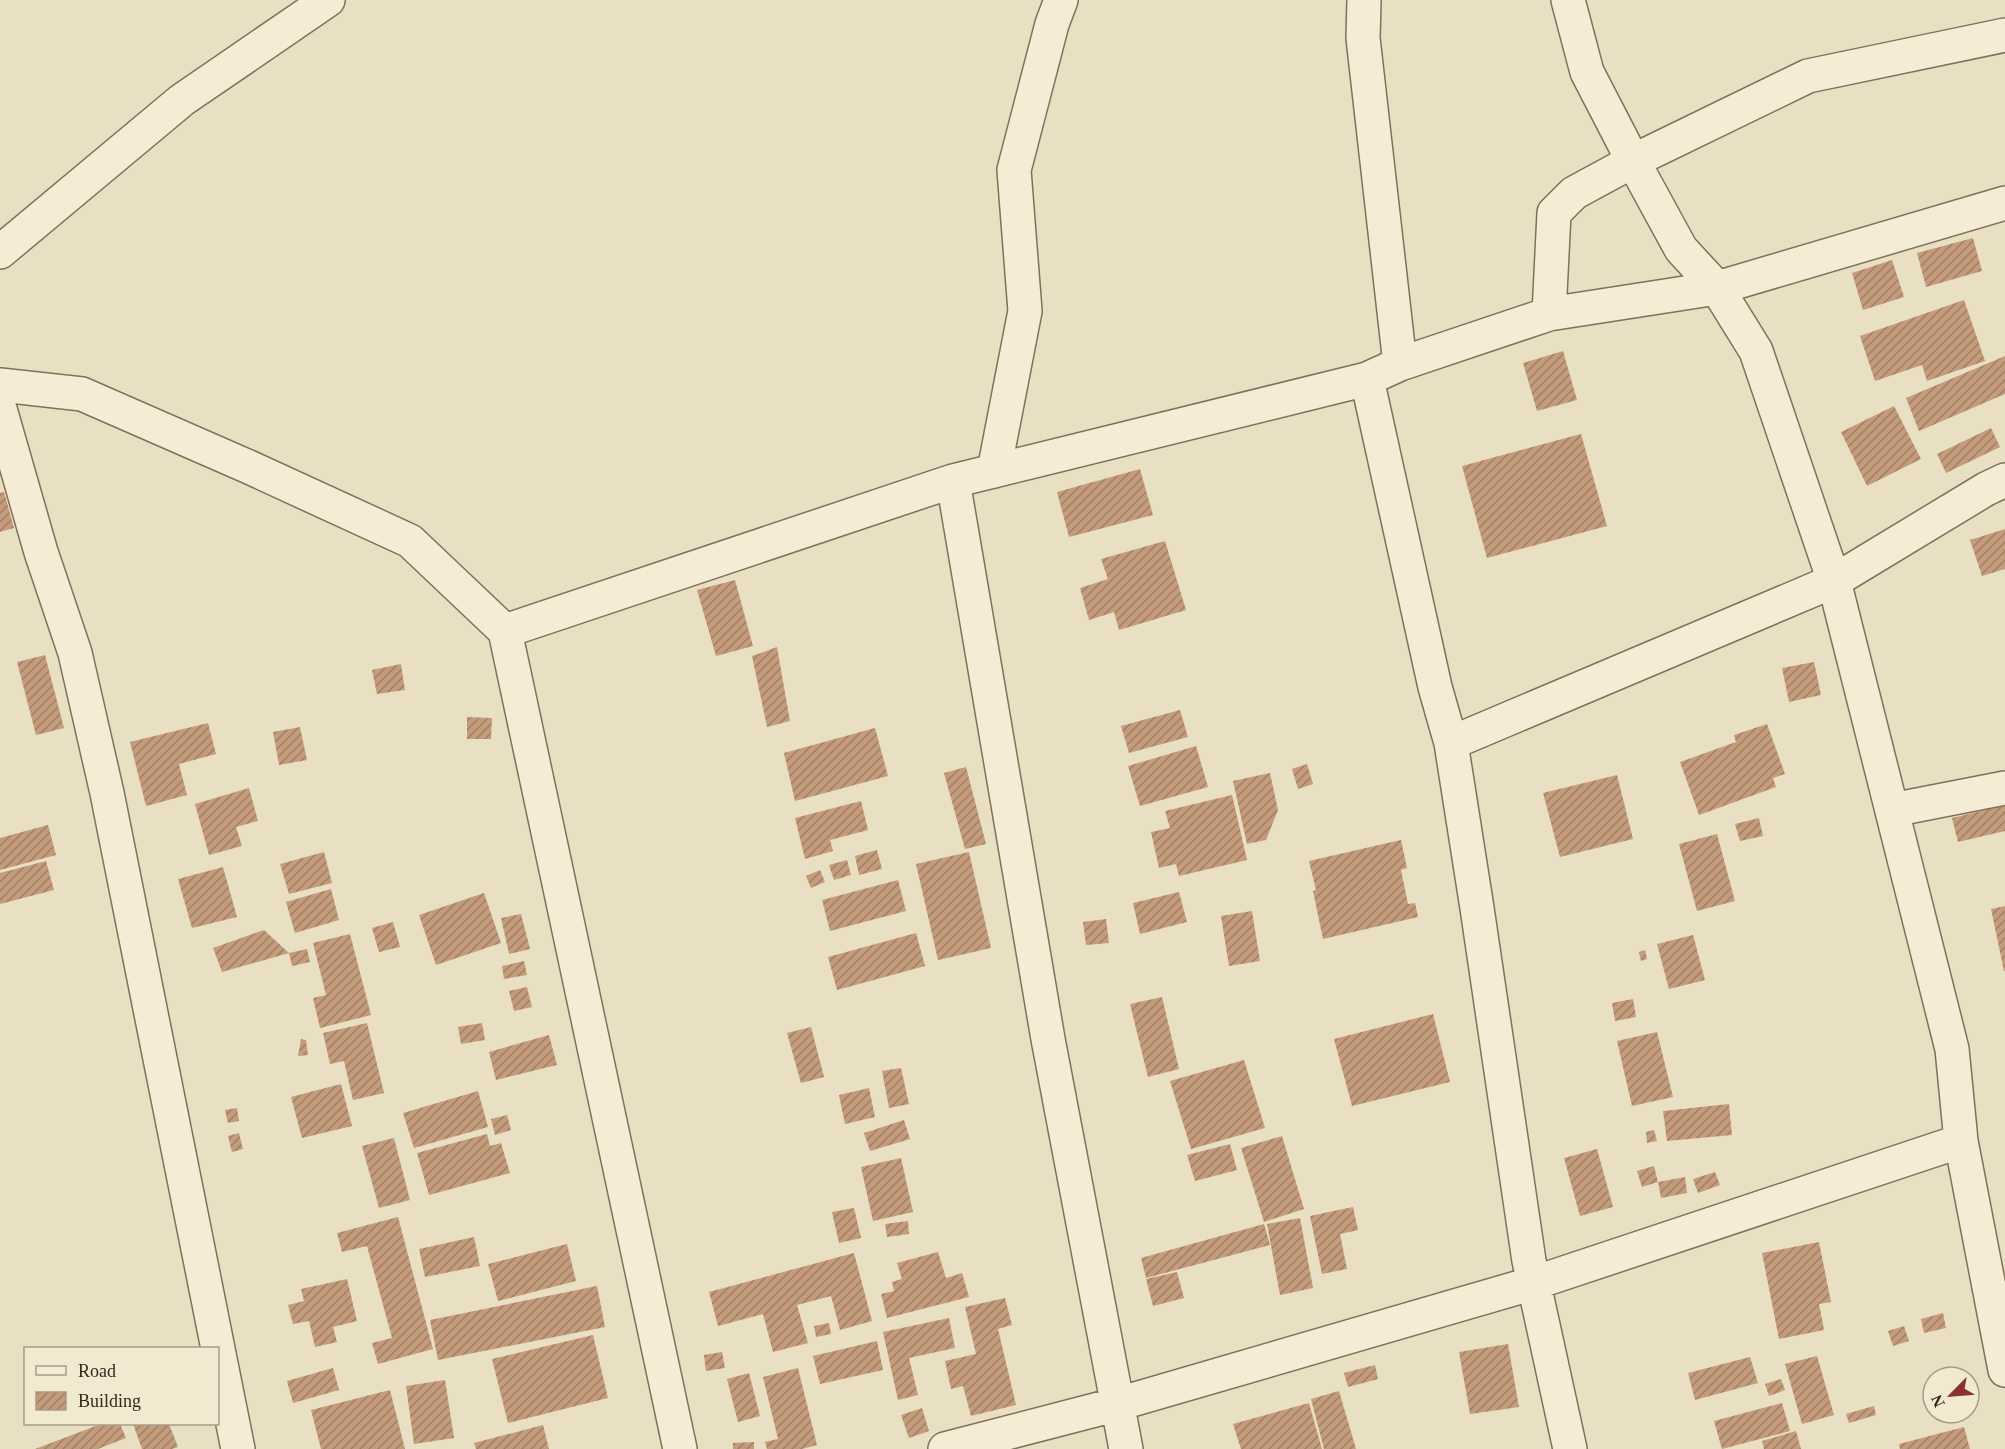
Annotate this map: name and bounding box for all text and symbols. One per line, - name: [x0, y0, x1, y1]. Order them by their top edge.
- legend: [24, 1347, 219, 1425]
- text: Road: [78, 1361, 116, 1381]
- north arrow: [1921, 1365, 1981, 1425]
- text: Building: [78, 1391, 141, 1411]
- text: N: [1928, 1392, 1948, 1410]

